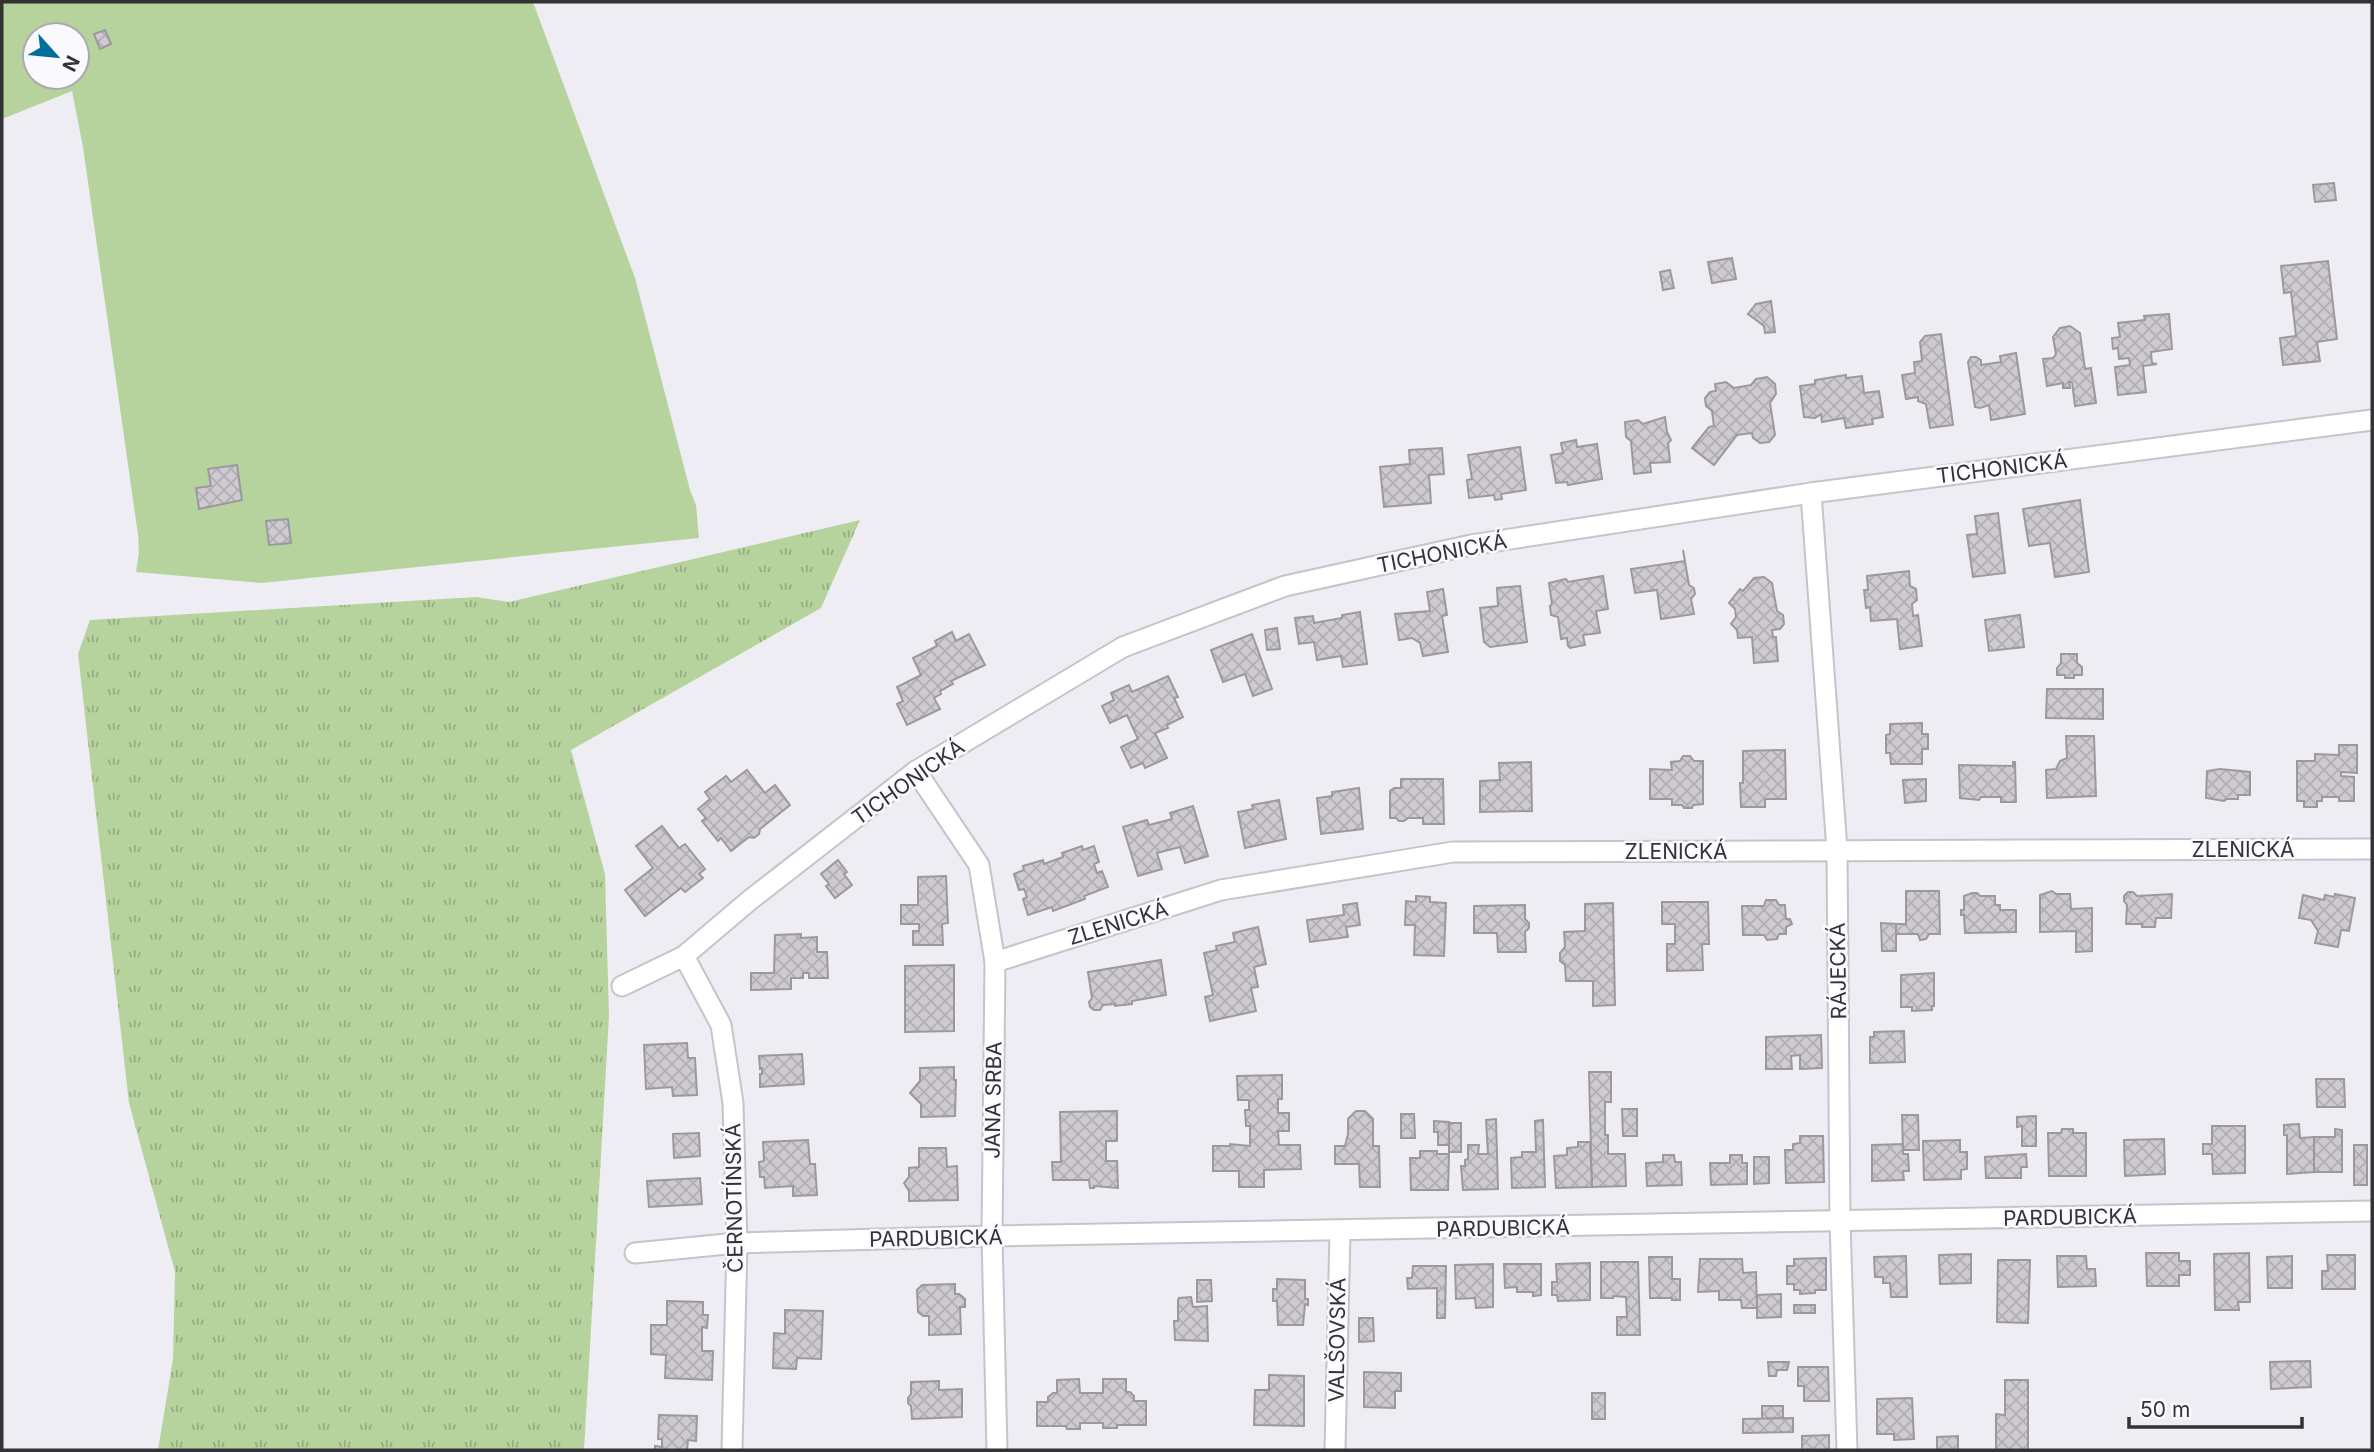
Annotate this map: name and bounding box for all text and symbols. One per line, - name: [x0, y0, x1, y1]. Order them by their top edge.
- north arrow: [21, 21, 91, 91]
- text: N: [57, 52, 84, 75]
- street label: TICHONICKÁ: [1935, 447, 2069, 488]
- street label: TICHONICKÁ: [1375, 527, 1509, 578]
- street label: TICHONICKÁ: [846, 733, 969, 830]
- street label: ZLENICKÁ: [2191, 836, 2295, 862]
- street label: ZLENICKÁ: [1624, 838, 1728, 864]
- street label: ZLENICKÁ: [1065, 895, 1171, 950]
- street label: RÁJECKÁ: [1824, 923, 1851, 1020]
- street label: JANA SRBA: [979, 1041, 1007, 1159]
- street label: ČERNOTÍNSKÁ: [719, 1123, 748, 1273]
- street label: PARDUBICKÁ: [2003, 1202, 2137, 1231]
- street label: PARDUBICKÁ: [1436, 1213, 1570, 1242]
- street label: PARDUBICKÁ: [869, 1223, 1003, 1252]
- street label: VALŠOVSKÁ: [1322, 1277, 1351, 1403]
- scale bar: [2129, 1386, 2302, 1430]
- text: 50 m: [2140, 1397, 2190, 1422]

